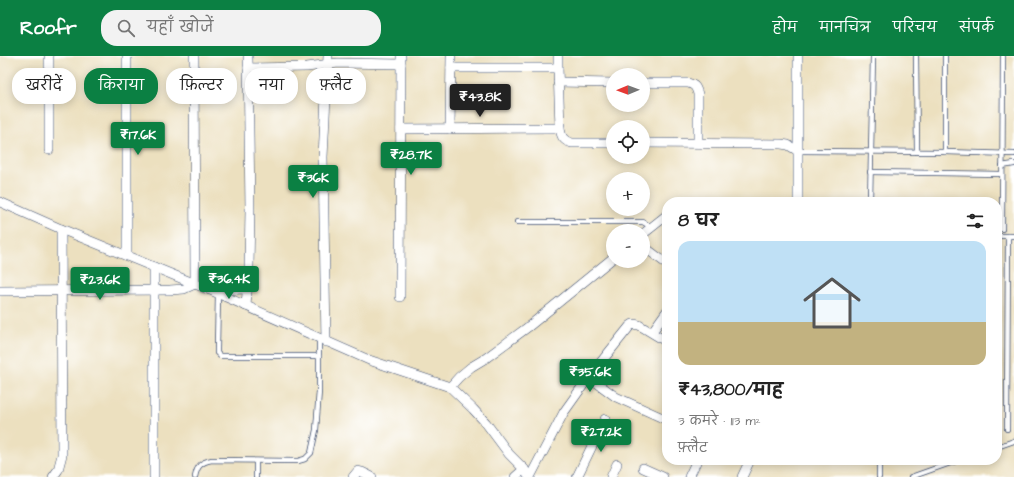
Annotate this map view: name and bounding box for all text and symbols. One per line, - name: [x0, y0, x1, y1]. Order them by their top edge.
- search box: [101, 10, 381, 46]
- text: Roofr: [20, 15, 77, 42]
- icon: search: [115, 17, 137, 39]
- text: यहाँ खोजें: [147, 17, 213, 38]
- text: होम: [773, 18, 797, 38]
- text: मानचित्र: [819, 18, 871, 38]
- text: परिचय: [893, 18, 937, 38]
- text: संपर्क: [959, 18, 994, 38]
- chip: खरीदें: [12, 68, 76, 104]
- chip: किराया: [84, 68, 158, 104]
- chip: फ़िल्टर: [166, 68, 237, 104]
- chip: नया: [245, 68, 298, 104]
- chip: फ़्लैट: [306, 68, 366, 104]
- north arrow: [606, 68, 650, 112]
- map controls: [606, 68, 650, 268]
- pin: ₹43.8K: [447, 84, 513, 118]
- text: ₹43.8K: [459, 88, 501, 106]
- button: locate: [606, 120, 650, 164]
- pin: ₹17.6K: [105, 122, 171, 156]
- text: ₹17.6K: [120, 126, 156, 144]
- pin: ₹28.7K: [378, 142, 444, 176]
- text: ₹28.7K: [390, 146, 432, 164]
- pin: ₹36K: [289, 165, 337, 199]
- text: ₹36K: [297, 169, 329, 187]
- button: +: [606, 172, 650, 216]
- text: 8 घर: [678, 209, 718, 233]
- icon: filters: [964, 210, 986, 232]
- button: −: [606, 224, 650, 268]
- pin: ₹36.4K: [196, 266, 262, 300]
- pin: ₹23.6K: [67, 267, 133, 301]
- icon: home: [796, 267, 868, 339]
- text: ₹36.4K: [208, 270, 250, 288]
- text: ₹23.6K: [80, 271, 120, 289]
- pin: ₹35.6K: [557, 359, 623, 393]
- text: ₹35.6K: [569, 363, 611, 381]
- text: ₹43,800/माह: [678, 378, 783, 402]
- text: 3 कमरे · 113 m²: [678, 412, 761, 430]
- pin: ₹27.2K: [568, 419, 634, 453]
- text: ₹27.2K: [580, 423, 622, 441]
- text: फ़्लैट: [678, 439, 708, 457]

